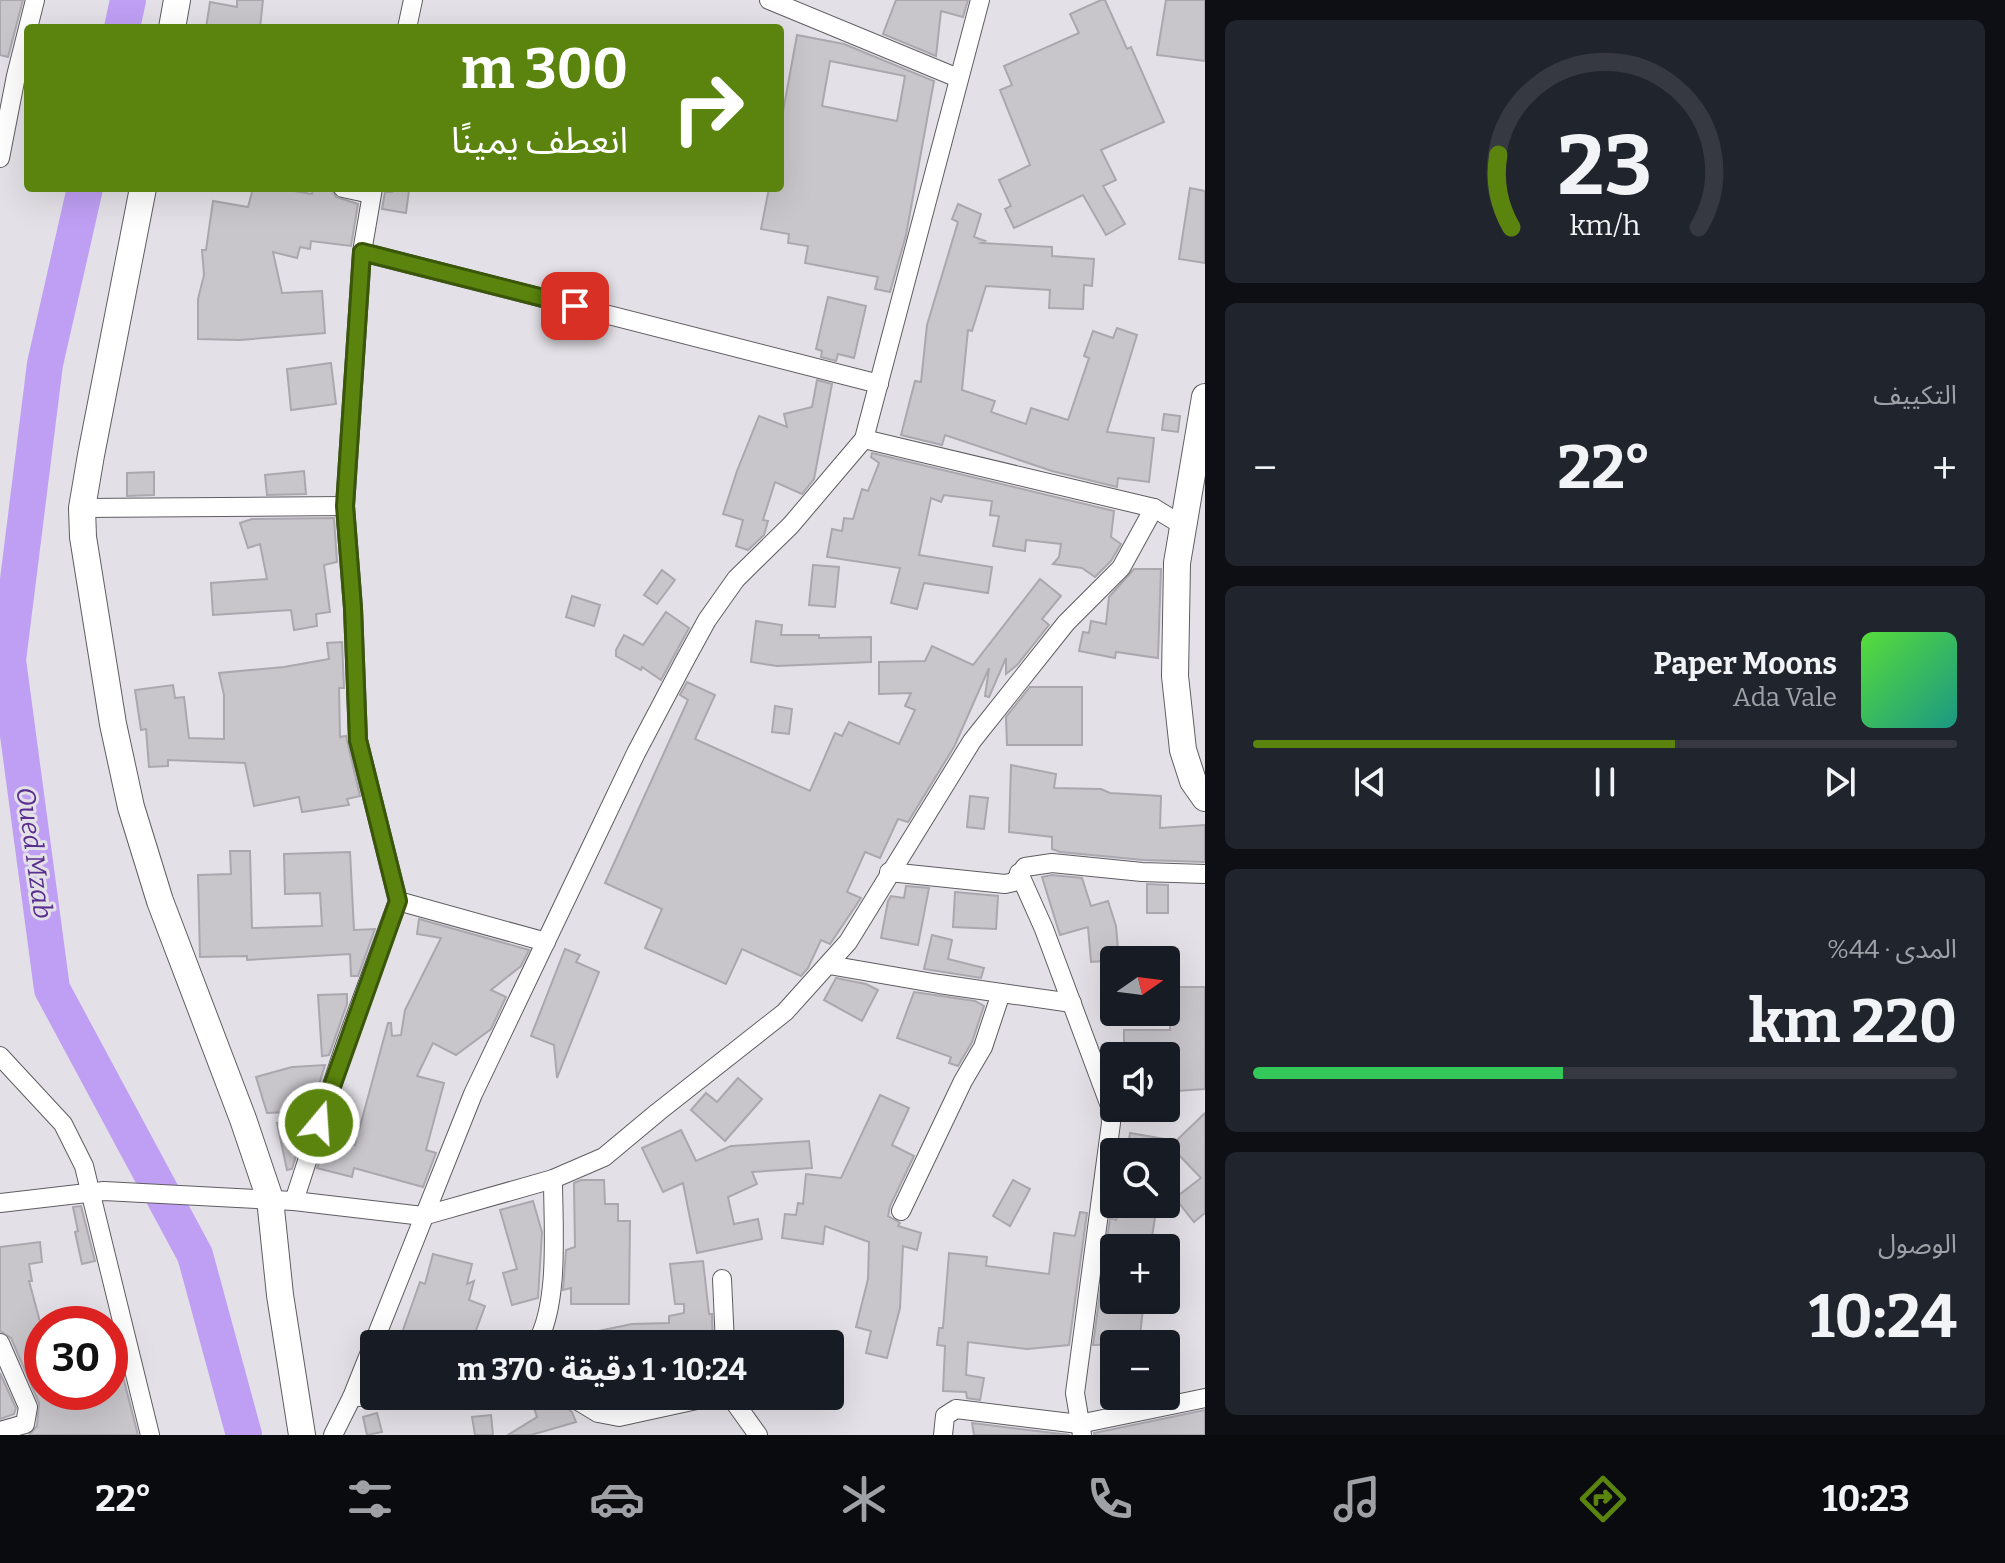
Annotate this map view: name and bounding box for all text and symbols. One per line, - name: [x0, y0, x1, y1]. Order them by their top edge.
- text: 300 m: [461, 36, 628, 103]
- icon: right: [656, 56, 760, 160]
- text: 23: [1558, 115, 1652, 215]
- text: انعطف يمينًا: [451, 119, 628, 163]
- text: km/h: [1570, 208, 1641, 243]
- pin: [541, 272, 609, 340]
- icon: arrive: [553, 284, 597, 328]
- text: التكييف: [1873, 380, 1957, 411]
- text: 22°: [1558, 432, 1652, 504]
- text: −: [1253, 442, 1277, 495]
- text: +: [1932, 442, 1957, 495]
- text: Paper Moons: [1654, 646, 1837, 682]
- text: Ada Vale: [1733, 682, 1837, 713]
- icon: previous: [1348, 760, 1392, 804]
- icon: pause: [1583, 760, 1627, 804]
- icon: next: [1818, 760, 1862, 804]
- water label: Oued Mzab: [9, 785, 59, 921]
- text: المدى · 44%: [1827, 934, 1957, 965]
- north arrow: [1100, 946, 1180, 1026]
- map controls: [1100, 946, 1180, 1410]
- text: 220 km: [1748, 986, 1957, 1058]
- button: sound: [1100, 1042, 1180, 1122]
- position arrow: [277, 1081, 361, 1165]
- button: search: [1100, 1138, 1180, 1218]
- text: الوصول: [1878, 1229, 1957, 1260]
- button: +: [1100, 1234, 1180, 1314]
- text: 10:24: [1809, 1281, 1957, 1353]
- speed limit sign: 30: [24, 1306, 128, 1410]
- button: −: [1100, 1330, 1180, 1410]
- text: 10:24 · 1 دقيقة · 370 m: [457, 1352, 747, 1388]
- icon: filters: [342, 1471, 398, 1527]
- icon: car: [589, 1471, 645, 1527]
- icon: climate: [836, 1471, 892, 1527]
- icon: phone: [1082, 1471, 1138, 1527]
- icon: music: [1329, 1471, 1385, 1527]
- icon: directions: [1575, 1471, 1631, 1527]
- text: 22°: [95, 1477, 152, 1521]
- text: 10:23: [1822, 1477, 1910, 1521]

